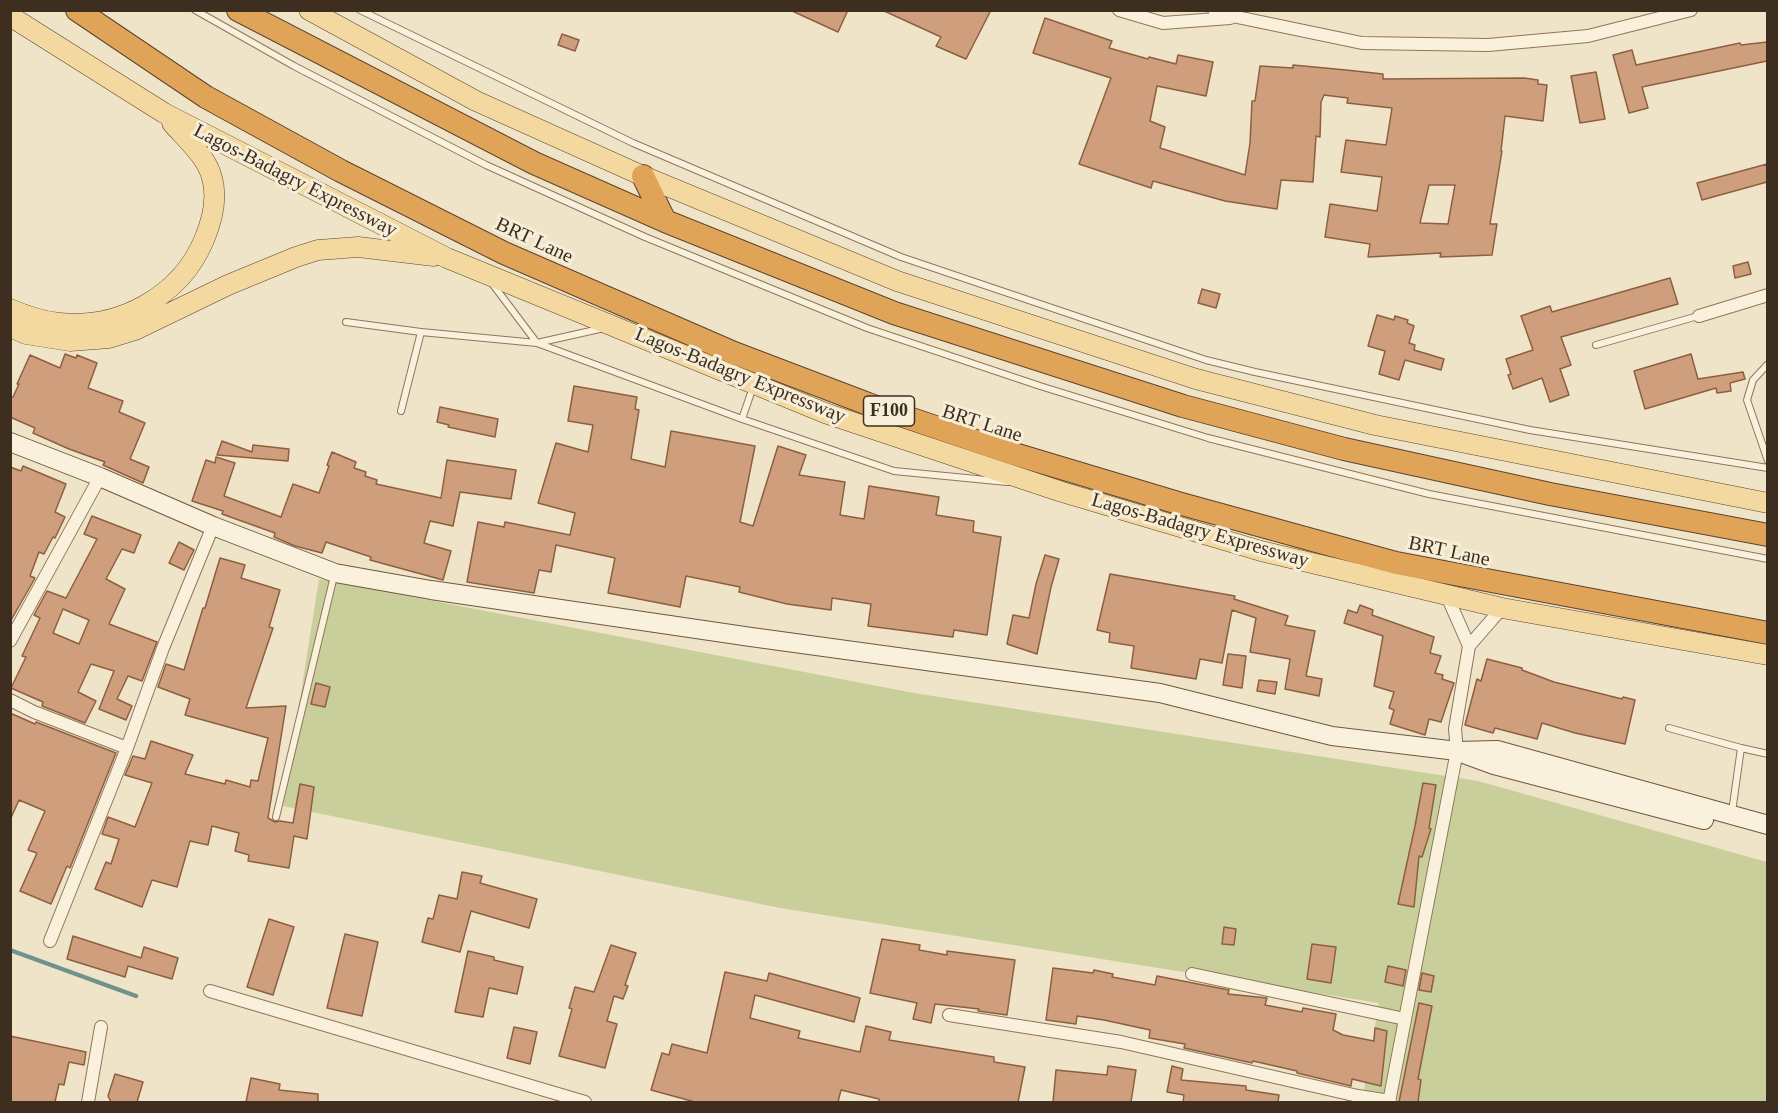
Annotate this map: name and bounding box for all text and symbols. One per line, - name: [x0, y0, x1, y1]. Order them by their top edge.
- street label: Lagos-Badagry Expressway: [189, 119, 401, 243]
- street label: BRT Lane: [491, 213, 577, 269]
- street label: Lagos-Badagry Expressway: [631, 323, 849, 429]
- road number: F100: [864, 396, 914, 426]
- street label: BRT Lane: [939, 400, 1025, 448]
- street label: Lagos-Badagry Expressway: [1089, 488, 1311, 574]
- street label: BRT Lane: [1406, 532, 1492, 572]

